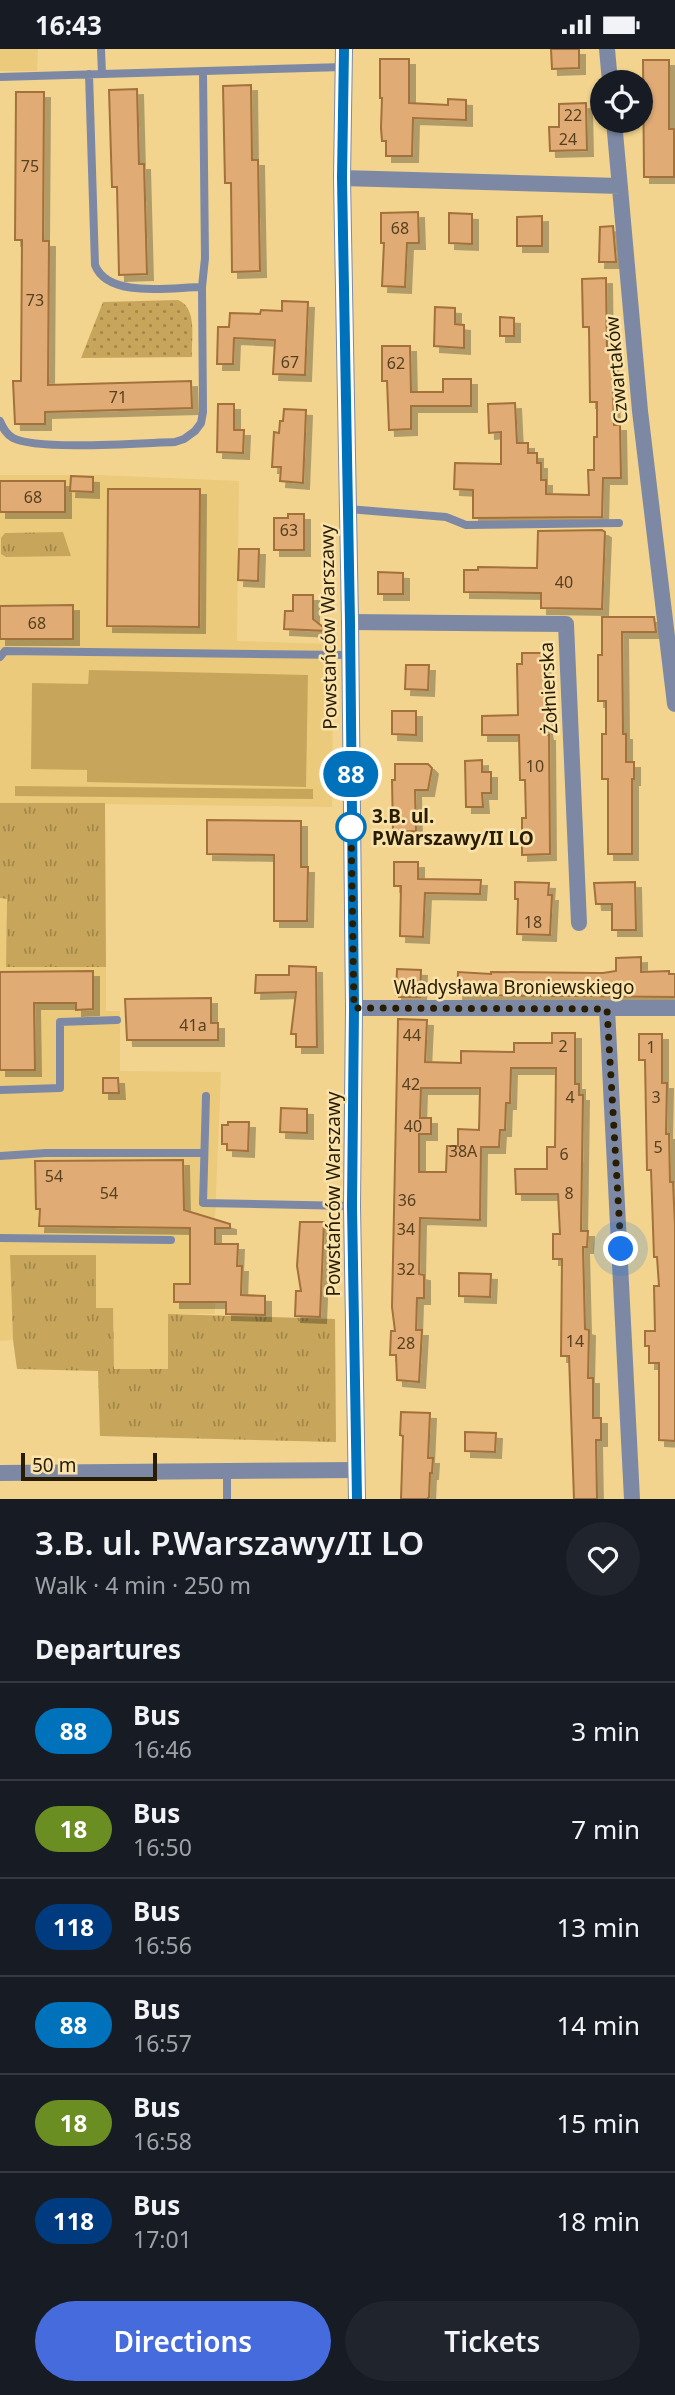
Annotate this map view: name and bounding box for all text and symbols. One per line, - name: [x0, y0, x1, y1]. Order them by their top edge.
- text: 16:43: [35, 7, 102, 43]
- map controls: [590, 70, 653, 133]
- button: locate: [590, 70, 653, 133]
- house number: 22: [564, 104, 582, 126]
- house number: 24: [559, 128, 577, 150]
- house number: 75: [21, 155, 39, 177]
- house number: 68: [391, 217, 409, 239]
- house number: 73: [26, 289, 44, 311]
- street label: Czwartaków: [598, 315, 634, 425]
- house number: 67: [281, 351, 299, 373]
- house number: 62: [387, 352, 405, 374]
- house number: 71: [109, 386, 127, 408]
- house number: 68: [24, 486, 42, 508]
- house number: 63: [280, 519, 298, 541]
- street label: Powstańców Warszawy: [313, 524, 343, 730]
- house number: 40: [555, 571, 573, 593]
- house number: 68: [28, 612, 46, 634]
- street label: Żołnierska: [533, 641, 563, 735]
- line badge: 88: [320, 751, 382, 797]
- house number: 10: [526, 755, 544, 777]
- text: 88: [337, 757, 365, 790]
- place label: 3.B. ul. P.Warszawy/II LO: [372, 803, 534, 851]
- marker: 3.B. ul. P.Warszawy/II LO: [336, 812, 366, 842]
- house number: 18: [524, 911, 542, 933]
- street label: Władysława Broniewskiego: [393, 974, 635, 1000]
- house number: 41a: [179, 1014, 207, 1036]
- house number: 44: [403, 1024, 421, 1046]
- house number: 2: [558, 1035, 568, 1057]
- house number: 1: [646, 1036, 656, 1058]
- house number: 42: [402, 1073, 420, 1095]
- house number: 4: [565, 1086, 575, 1108]
- house number: 3: [651, 1086, 661, 1108]
- street label: Powstańców Warszawy: [320, 1091, 346, 1297]
- house number: 40: [404, 1115, 422, 1137]
- house number: 5: [653, 1136, 663, 1158]
- house number: 38A: [449, 1140, 478, 1162]
- house number: 6: [559, 1143, 569, 1165]
- house number: 54: [45, 1165, 63, 1187]
- house number: 54: [100, 1182, 118, 1204]
- house number: 8: [564, 1182, 574, 1204]
- house number: 36: [398, 1189, 416, 1211]
- house number: 34: [397, 1218, 415, 1240]
- your location: [603, 1231, 638, 1266]
- house number: 32: [397, 1258, 415, 1280]
- house number: 14: [566, 1330, 584, 1352]
- house number: 28: [397, 1332, 415, 1354]
- scale bar: [21, 1450, 158, 1482]
- text: 50 m: [32, 1452, 76, 1478]
- text: 3.B. ul. P.Warszawy/II LO: [35, 1520, 424, 1565]
- button: heart: [566, 1522, 640, 1596]
- text: Walk · 4 min · 250 m: [35, 1569, 251, 1601]
- text: Departures: [35, 1631, 181, 1667]
- text: Bus: [133, 1697, 180, 1733]
- text: 3 min: [571, 1713, 640, 1749]
- text: 88: [60, 1714, 87, 1747]
- text: 16:46: [133, 1733, 192, 1765]
- text: Bus: [133, 1795, 180, 1831]
- text: 7 min: [571, 1811, 640, 1847]
- text: 18: [60, 1812, 87, 1845]
- text: 16:50: [133, 1831, 192, 1863]
- text: Bus: [133, 1893, 180, 1929]
- text: 13 min: [556, 1909, 640, 1945]
- text: 118: [53, 1910, 94, 1943]
- text: 16:56: [133, 1929, 192, 1961]
- text: Bus: [133, 1991, 180, 2027]
- text: 14 min: [556, 2007, 640, 2043]
- text: 88: [60, 2008, 87, 2041]
- text: 16:57: [133, 2027, 192, 2059]
- text: Bus: [133, 2089, 180, 2125]
- text: 15 min: [556, 2105, 640, 2141]
- text: 18: [60, 2106, 87, 2139]
- text: 16:58: [133, 2125, 192, 2157]
- text: Bus: [133, 2187, 180, 2223]
- text: 18 min: [556, 2203, 640, 2239]
- text: 118: [53, 2204, 94, 2237]
- text: 17:01: [133, 2223, 192, 2255]
- button: Directions: [35, 2301, 331, 2381]
- button: Tickets: [345, 2301, 640, 2381]

